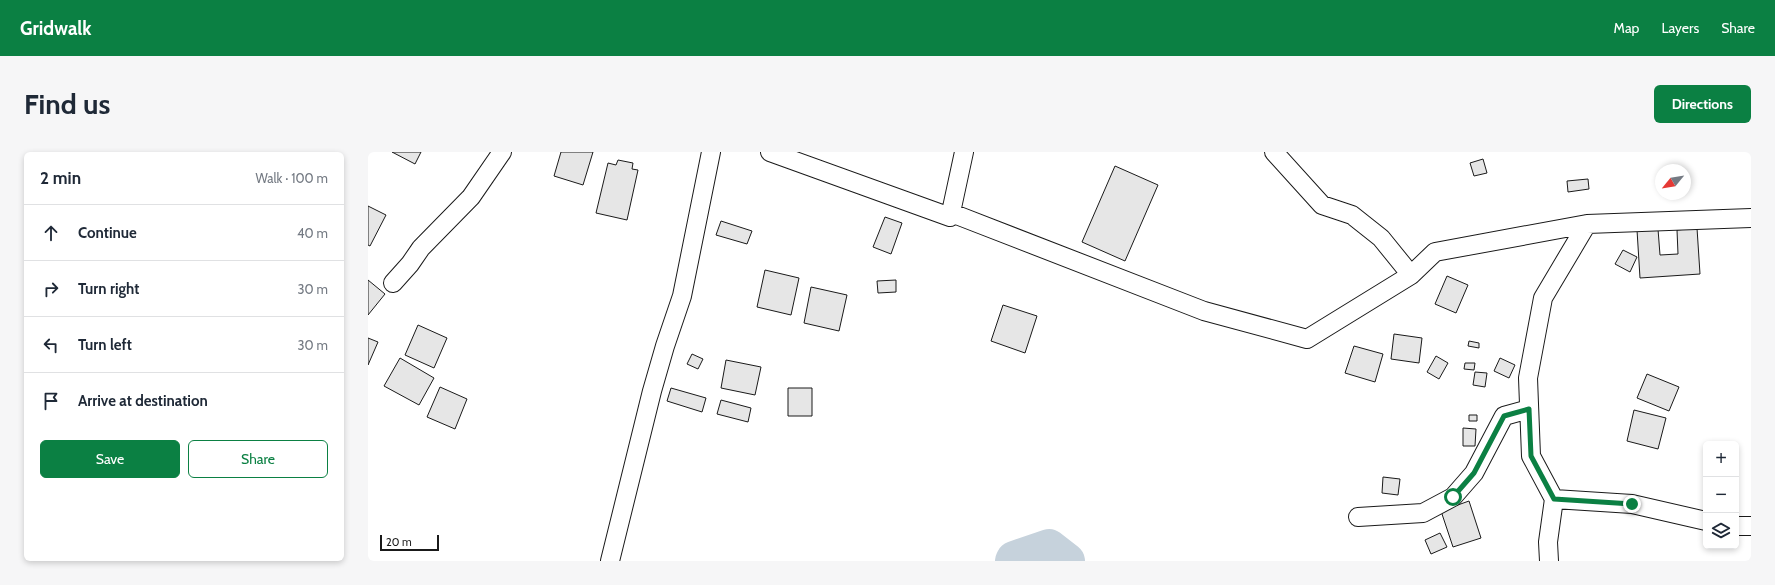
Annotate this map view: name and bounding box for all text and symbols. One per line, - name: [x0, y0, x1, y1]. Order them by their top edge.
- text: Gridwalk: [20, 17, 92, 40]
- text: Map: [1614, 19, 1639, 37]
- text: Layers: [1661, 19, 1699, 37]
- text: Share: [1721, 19, 1755, 37]
- button: Directions: [1654, 85, 1751, 123]
- text: Find us: [24, 87, 110, 121]
- north arrow: [1655, 164, 1691, 200]
- text: 2 min: [40, 168, 81, 188]
- text: Walk · 100 m: [255, 170, 328, 186]
- icon: ahead: [40, 222, 62, 244]
- text: Continue: [78, 224, 137, 242]
- text: 40 m: [297, 225, 328, 241]
- icon: right: [40, 278, 62, 300]
- text: Turn right: [78, 280, 139, 298]
- text: 30 m: [298, 281, 328, 297]
- icon: left: [40, 334, 62, 356]
- text: Turn left: [78, 336, 132, 354]
- text: 30 m: [298, 337, 328, 353]
- icon: arrive: [40, 390, 62, 412]
- text: Arrive at destination: [78, 392, 208, 410]
- button: Save: [40, 440, 180, 478]
- button: Share: [188, 440, 328, 478]
- map controls: [1703, 441, 1739, 549]
- button: +: [1703, 441, 1739, 477]
- button: −: [1703, 477, 1739, 513]
- route start: [1444, 488, 1462, 506]
- route end: [1623, 495, 1641, 513]
- button: layers: [1703, 513, 1739, 549]
- scale bar: [380, 533, 439, 552]
- text: 20 m: [386, 535, 412, 549]

